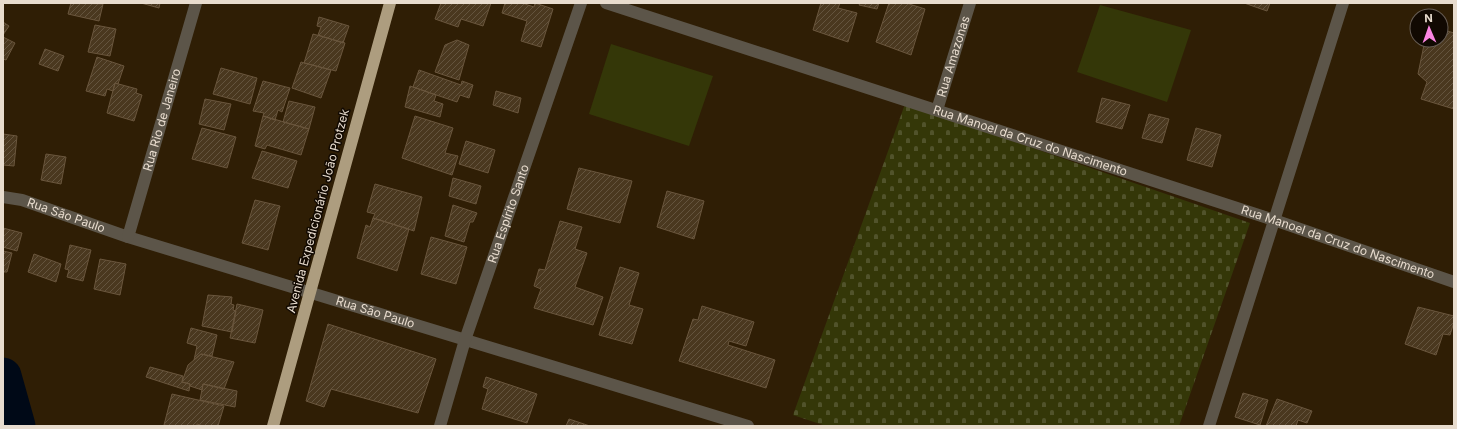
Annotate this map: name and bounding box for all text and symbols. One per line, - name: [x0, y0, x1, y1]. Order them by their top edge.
- north arrow: [1409, 8, 1449, 48]
- text: N: [1424, 11, 1433, 25]
- street label: Rua Amazonas: [933, 14, 973, 99]
- street label: Rua Rio de Janeiro: [140, 67, 184, 173]
- street label: Rua Manoel da Cruz do Nascimento: [931, 102, 1129, 179]
- street label: Avenida Expedicionário João Protzek: [283, 107, 352, 314]
- street label: Rua Espírito Santo: [484, 162, 532, 265]
- street label: Rua São Paulo: [25, 194, 107, 235]
- street label: Rua Manoel da Cruz do Nascimento: [1239, 202, 1437, 282]
- street label: Rua São Paulo: [334, 293, 417, 331]

